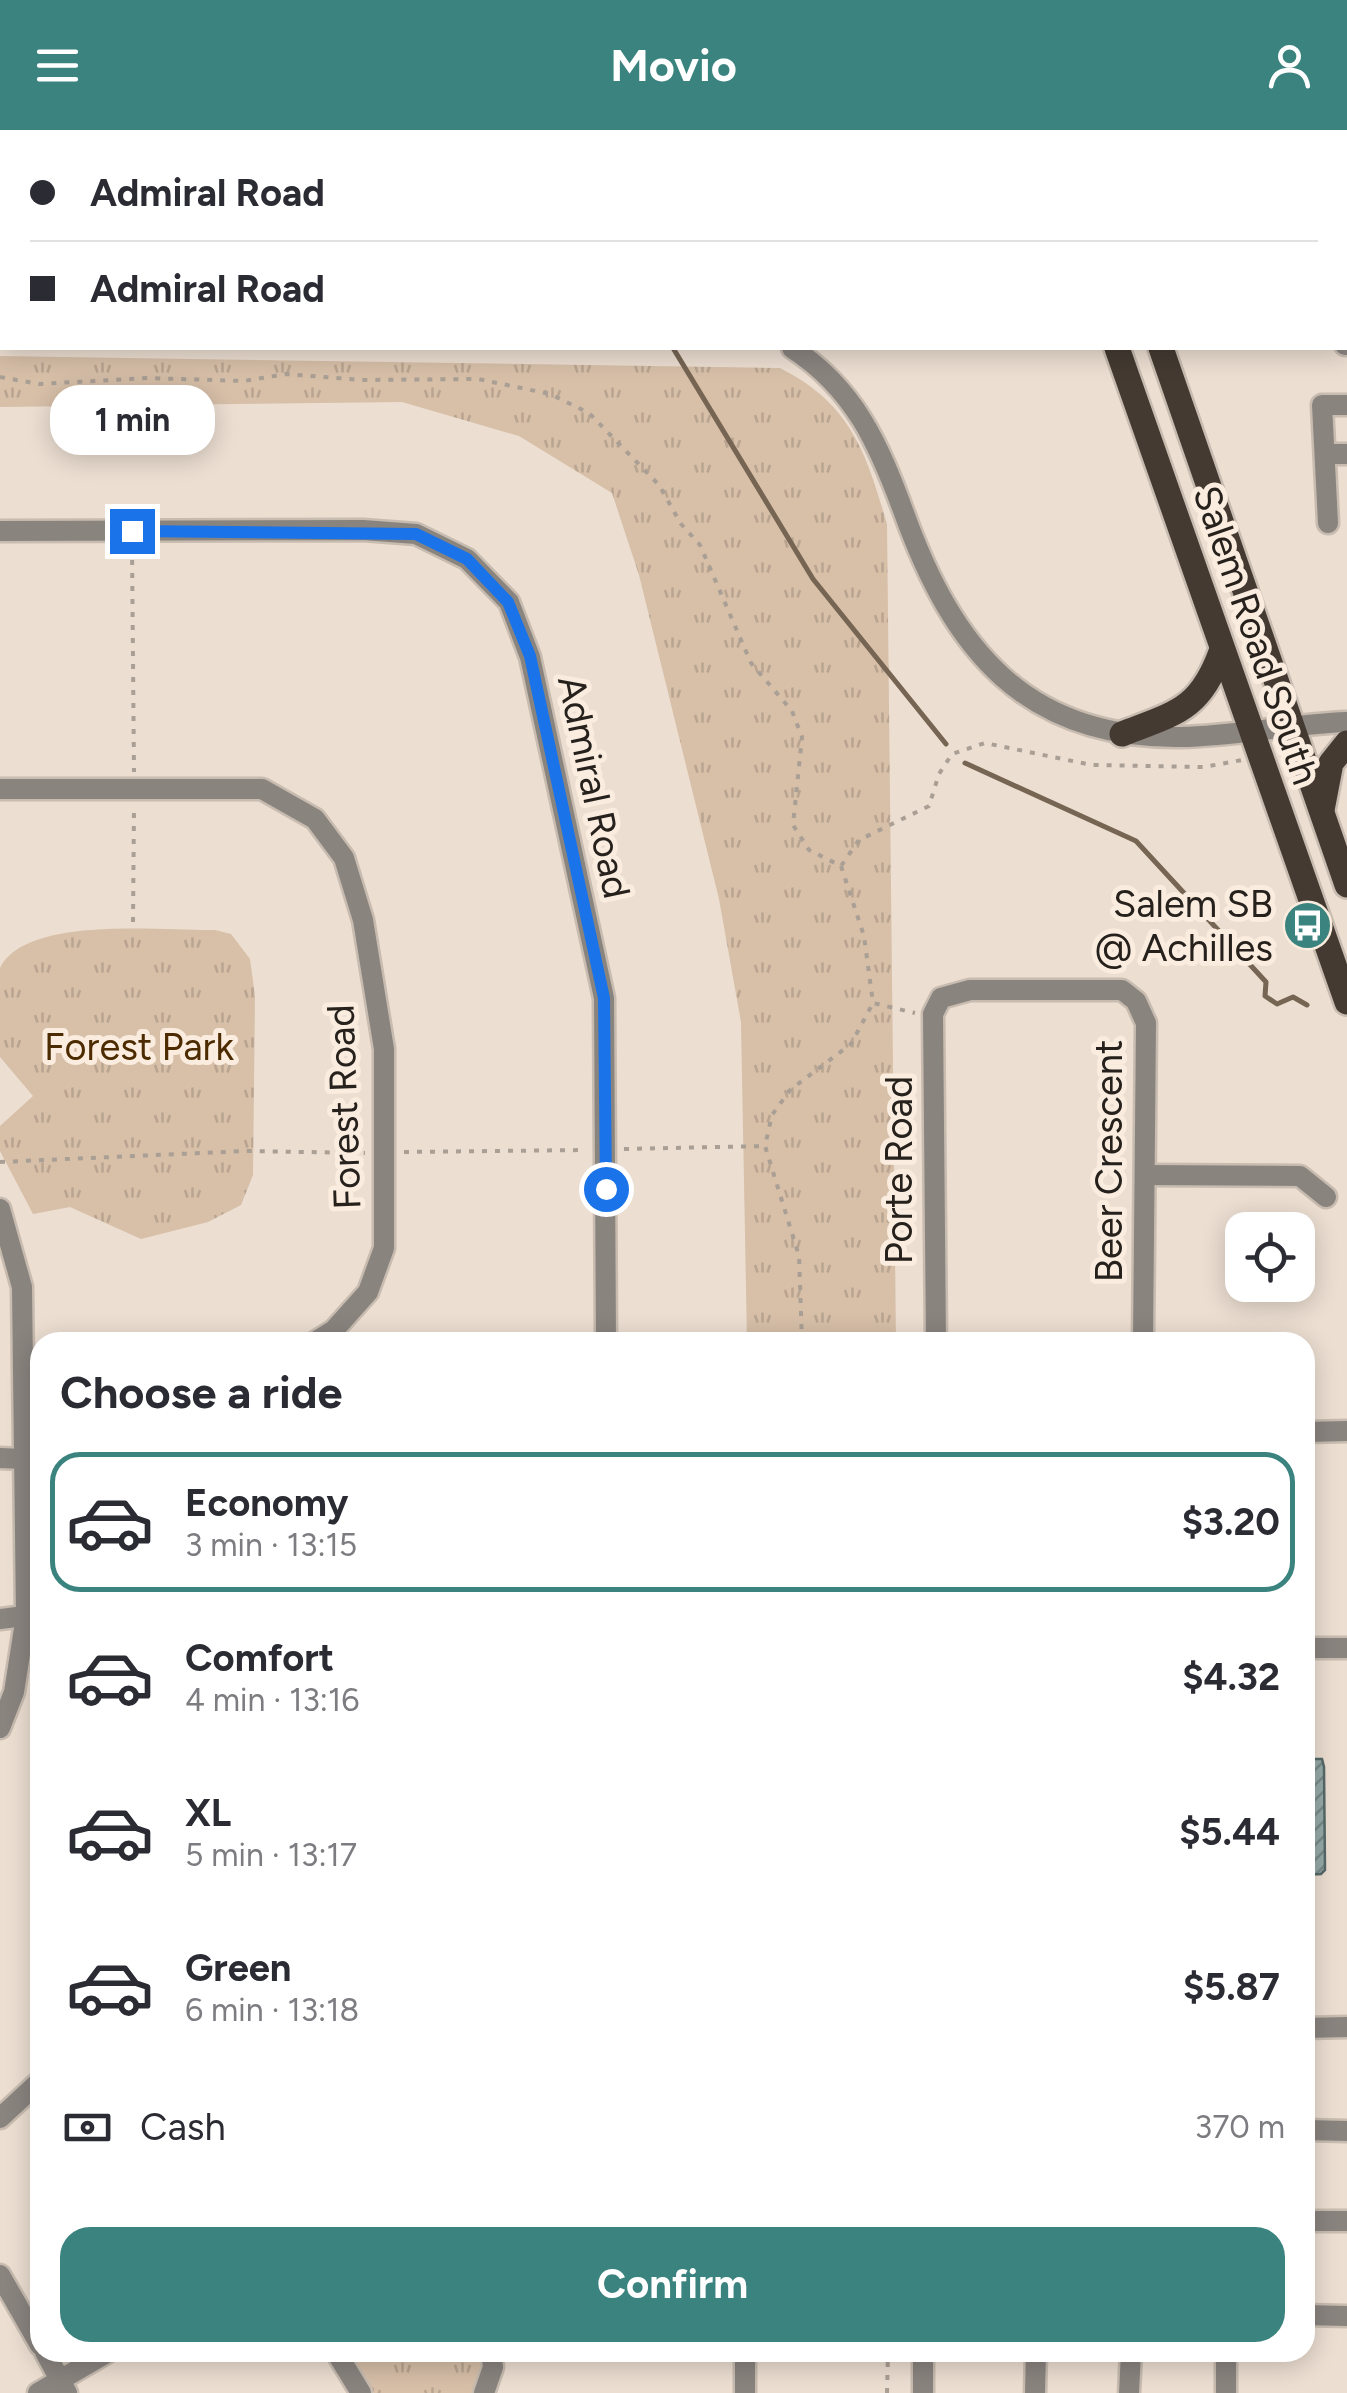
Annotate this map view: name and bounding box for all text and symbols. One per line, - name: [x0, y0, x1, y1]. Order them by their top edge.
- icon: menu: [30, 38, 85, 93]
- text: Movio: [610, 38, 737, 92]
- icon: person: [1262, 38, 1317, 93]
- text: Admiral Road: [90, 170, 325, 216]
- text: Admiral Road: [90, 266, 325, 312]
- callout: 1 min: [49, 386, 214, 456]
- text: 1 min: [95, 401, 170, 439]
- street label: Salem Road South: [1183, 480, 1329, 790]
- route end: [110, 509, 155, 554]
- street label: Admiral Road: [548, 672, 640, 902]
- place label: Salem SB @ Achilles: [1095, 881, 1273, 971]
- bus stop icon: Salem SB @ Achilles: [1282, 900, 1334, 952]
- street label: Forest Road: [317, 1004, 371, 1210]
- park label: Forest Park: [44, 1024, 234, 1070]
- street label: Beer Crescent: [1086, 1040, 1132, 1282]
- street label: Porte Road: [876, 1076, 922, 1264]
- route start: [584, 1167, 629, 1212]
- map controls: [1225, 1212, 1315, 1302]
- button: locate: [1225, 1212, 1315, 1302]
- text: Choose a ride: [60, 1365, 342, 1419]
- icon: car: [65, 1477, 155, 1567]
- text: Economy: [185, 1480, 348, 1526]
- text: $3.20: [1182, 1499, 1280, 1545]
- text: 3 min · 13:15: [185, 1526, 357, 1564]
- icon: car: [65, 1632, 155, 1722]
- text: Comfort: [185, 1635, 334, 1681]
- text: $4.32: [1182, 1654, 1280, 1700]
- text: 4 min · 13:16: [185, 1681, 359, 1719]
- icon: car: [65, 1787, 155, 1877]
- text: XL: [185, 1790, 231, 1836]
- text: $5.44: [1179, 1809, 1280, 1855]
- text: 5 min · 13:17: [185, 1836, 357, 1874]
- icon: car: [65, 1942, 155, 2032]
- text: Green: [185, 1945, 291, 1991]
- text: $5.87: [1183, 1964, 1280, 2010]
- text: 6 min · 13:18: [185, 1991, 359, 2029]
- icon: cash: [60, 2100, 115, 2155]
- text: Cash: [140, 2104, 226, 2150]
- text: 370 m: [1195, 2108, 1285, 2146]
- button: Confirm: [60, 2227, 1285, 2342]

